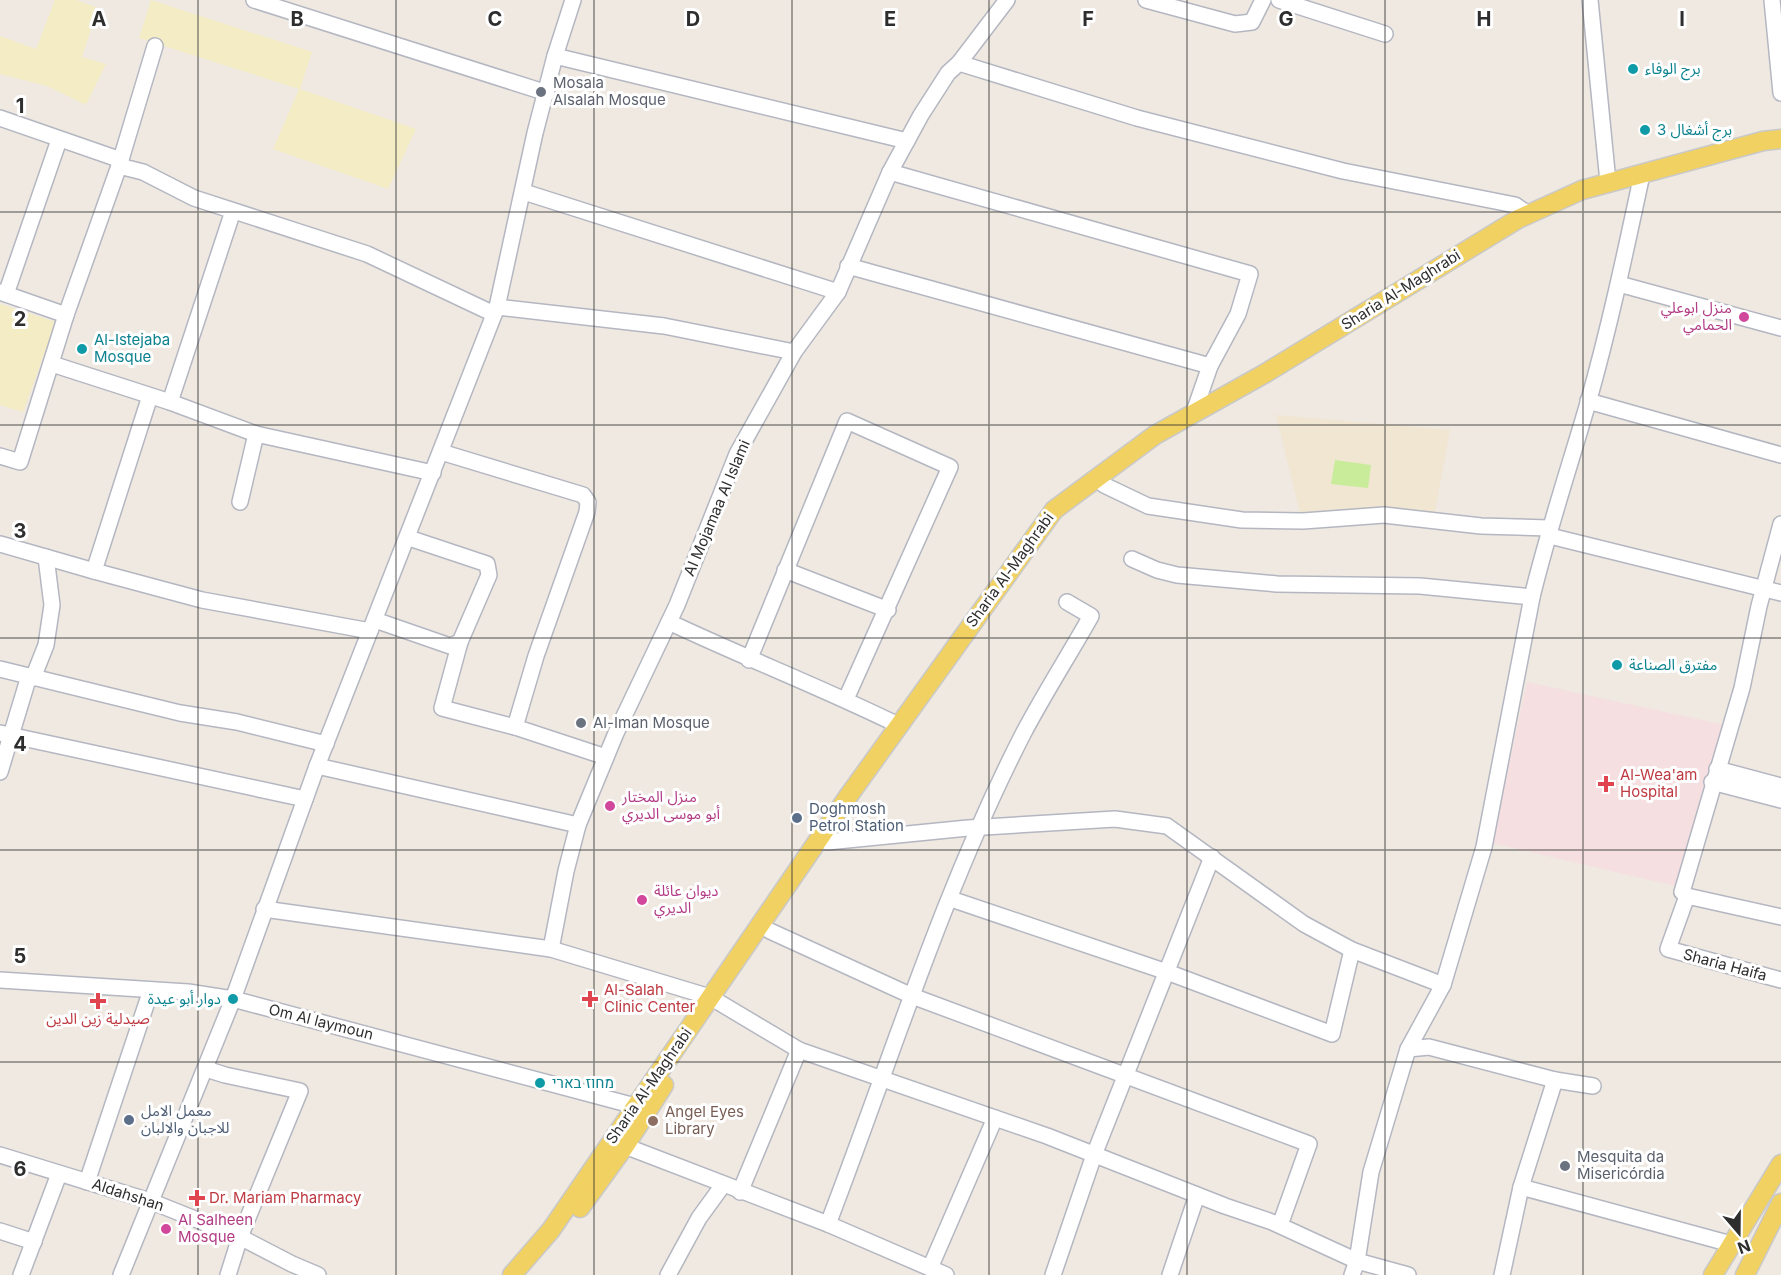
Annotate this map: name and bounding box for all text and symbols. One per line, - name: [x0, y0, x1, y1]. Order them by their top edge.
- text: A: [92, 7, 107, 31]
- text: B: [290, 7, 304, 31]
- text: C: [488, 7, 502, 31]
- text: D: [686, 7, 700, 31]
- text: E: [884, 7, 896, 31]
- text: F: [1082, 7, 1094, 31]
- text: G: [1278, 7, 1294, 31]
- text: H: [1477, 7, 1491, 31]
- text: I: [1679, 7, 1685, 31]
- place label: برج الوفاء: [1645, 59, 1701, 81]
- marker: برج الوفاء: [1626, 62, 1640, 76]
- place label: Mosala Alsalah Mosque: [553, 73, 666, 109]
- marker: Mosala Alsalah Mosque: [534, 85, 548, 99]
- text: 1: [16, 94, 24, 118]
- place label: برج أشغال 3: [1657, 120, 1732, 142]
- marker: برج أشغال 3: [1638, 123, 1652, 137]
- street label: Sharia Al-Maghrabi: [1338, 245, 1464, 334]
- place label: منزل ابوعلي الحمامي: [1661, 298, 1732, 336]
- text: 2: [14, 307, 26, 331]
- marker: منزل ابوعلي الحمامي: [1737, 310, 1751, 324]
- place label: Al-Istejaba Mosque: [94, 330, 170, 366]
- marker: Al-Istejaba Mosque: [75, 342, 89, 356]
- street label: Al Mojamaa Al Islami: [679, 437, 754, 579]
- street label: Sharia Al-Maghrabi: [962, 509, 1058, 631]
- text: 3: [14, 519, 26, 543]
- place label: مفترق الصناعة: [1629, 655, 1717, 674]
- marker: مفترق الصناعة: [1610, 658, 1624, 672]
- place label: Al-Iman Mosque: [593, 713, 710, 732]
- marker: Al-Iman Mosque: [574, 716, 588, 730]
- text: 4: [13, 732, 27, 756]
- place label: Al-Wea'am Hospital: [1620, 765, 1698, 801]
- marker: Al-Wea'am Hospital: [1597, 775, 1615, 793]
- place label: منزل المختار أبو موسى الديري: [621, 787, 720, 825]
- marker: منزل المختار أبو موسى الديري: [603, 799, 617, 813]
- place label: Doghmosh Petrol Station: [809, 799, 904, 835]
- marker: Doghmosh Petrol Station: [790, 811, 804, 825]
- place label: ديوان عائلة الديري: [654, 881, 719, 919]
- marker: ديوان عائلة الديري: [635, 893, 649, 907]
- text: 5: [14, 944, 26, 968]
- street label: Sharia Haifa: [1681, 944, 1769, 985]
- place label: Al-Salah Clinic Center: [604, 980, 696, 1016]
- place label: دوار أبو عيدة: [148, 989, 221, 1008]
- marker: Al-Salah Clinic Center: [581, 990, 599, 1008]
- marker: دوار أبو عيدة: [226, 992, 240, 1006]
- marker: صيدلية زين الدين: [91, 994, 105, 1008]
- street label: Om Al laymoun: [267, 999, 375, 1044]
- place label: صيدلية زين الدين: [46, 1009, 150, 1028]
- street label: Sharia Al-Maghrabi: [602, 1024, 696, 1147]
- place label: מחוז בארי: [552, 1073, 614, 1092]
- marker: מחוז בארי: [533, 1076, 547, 1090]
- place label: معمل الامل للاجبان والالبان: [141, 1101, 230, 1137]
- place label: Angel Eyes Library: [665, 1102, 744, 1138]
- marker: معمل الامل للاجبان والالبان: [122, 1113, 136, 1127]
- marker: Angel Eyes Library: [646, 1114, 660, 1128]
- place label: Mesquita da Misericórdia: [1577, 1147, 1665, 1183]
- text: 6: [14, 1157, 27, 1181]
- marker: Mesquita da Misericórdia: [1558, 1159, 1572, 1173]
- street label: Aldahshan: [90, 1174, 167, 1215]
- place label: Dr. Mariam Pharmacy: [209, 1188, 362, 1207]
- marker: Dr. Mariam Pharmacy: [190, 1191, 204, 1205]
- north arrow: [1709, 1203, 1769, 1263]
- place label: Al Salheen Mosque: [178, 1210, 253, 1246]
- marker: Al Salheen Mosque: [159, 1222, 173, 1236]
- text: N: [1735, 1236, 1753, 1259]

